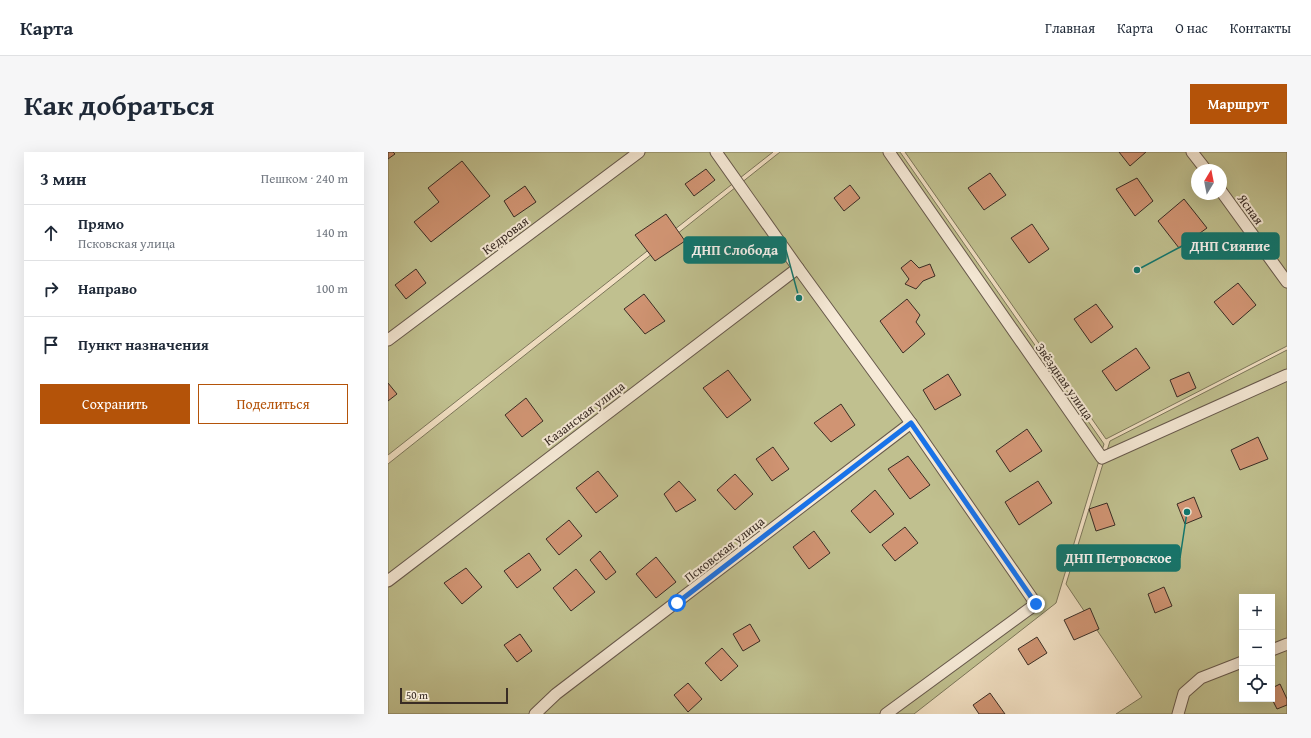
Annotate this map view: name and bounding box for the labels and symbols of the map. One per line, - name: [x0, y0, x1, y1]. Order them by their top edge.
- north arrow: [1191, 164, 1227, 200]
- street label: Ясная: [1232, 189, 1268, 229]
- street label: Кедровая: [478, 211, 533, 259]
- callout: ДНП Сияние: [1182, 233, 1279, 259]
- text: ДНП Сияние: [1189, 236, 1270, 256]
- callout: ДНП Слобода: [684, 237, 786, 263]
- text: ДНП Слобода: [691, 240, 779, 260]
- street label: Звёздная улица: [1031, 339, 1099, 424]
- street label: Казанская улица: [540, 376, 629, 450]
- street label: Псковская улица: [680, 511, 769, 587]
- callout: ДНП Петровское: [1057, 545, 1180, 571]
- text: ДНП Петровское: [1063, 548, 1172, 568]
- route start: [668, 594, 686, 612]
- route end: [1027, 595, 1045, 613]
- scale bar: [400, 686, 508, 705]

